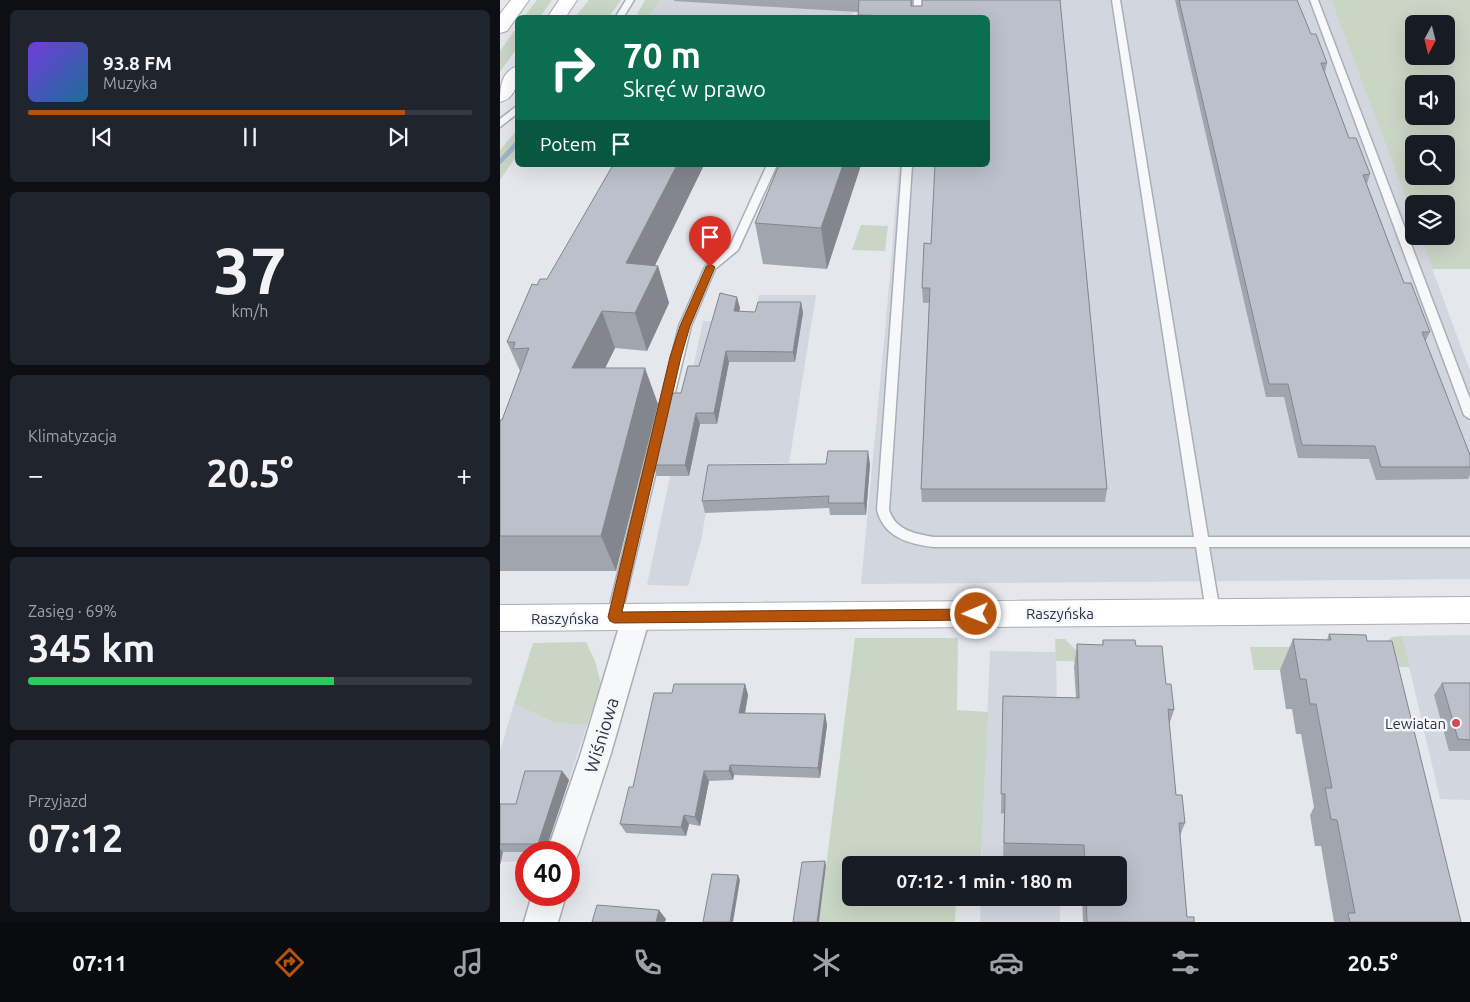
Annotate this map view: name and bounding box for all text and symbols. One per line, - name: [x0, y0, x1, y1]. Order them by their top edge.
- north arrow: [1405, 15, 1455, 65]
- map controls: [1405, 15, 1455, 245]
- icon: right: [540, 35, 605, 100]
- text: 70 m: [623, 35, 701, 75]
- text: 93.8 FM: [103, 52, 172, 74]
- text: Muzyka: [103, 74, 157, 92]
- button: sound: [1405, 75, 1455, 125]
- text: Skręć w prawo: [623, 76, 766, 101]
- icon: previous: [88, 123, 116, 151]
- icon: pause: [236, 123, 264, 151]
- icon: next: [384, 123, 412, 151]
- icon: arrive: [607, 130, 635, 158]
- text: Potem: [540, 133, 597, 155]
- button: search: [1405, 135, 1455, 185]
- button: layers: [1405, 195, 1455, 245]
- pin: [689, 216, 731, 267]
- icon: arrive: [696, 223, 724, 251]
- text: 37: [213, 233, 287, 306]
- text: km/h: [232, 302, 268, 320]
- text: Klimatyzacja: [28, 427, 117, 445]
- text: 20.5°: [206, 452, 294, 494]
- text: −: [28, 459, 44, 490]
- text: +: [456, 459, 472, 490]
- position arrow: [949, 587, 1001, 639]
- text: Zasięg · 69%: [28, 602, 117, 620]
- street label: Raszyńska: [1026, 605, 1094, 622]
- street label: Raszyńska: [531, 610, 599, 627]
- text: 345 km: [28, 627, 155, 669]
- street label: Wiśniowa: [580, 695, 622, 775]
- place label: Lewiatan: [1385, 715, 1446, 732]
- marker: Lewiatan: [1450, 717, 1462, 729]
- text: Przyjazd: [28, 792, 87, 810]
- text: 07:12: [28, 817, 123, 859]
- speed limit sign: 40: [515, 841, 580, 906]
- text: 07:12 · 1 min · 180 m: [897, 870, 1072, 892]
- icon: directions: [272, 945, 307, 980]
- icon: music: [451, 945, 486, 980]
- icon: phone: [630, 945, 665, 980]
- icon: climate: [809, 945, 844, 980]
- icon: car: [989, 945, 1024, 980]
- icon: filters: [1168, 945, 1203, 980]
- text: 07:11: [72, 950, 127, 975]
- text: 20.5°: [1347, 950, 1398, 975]

